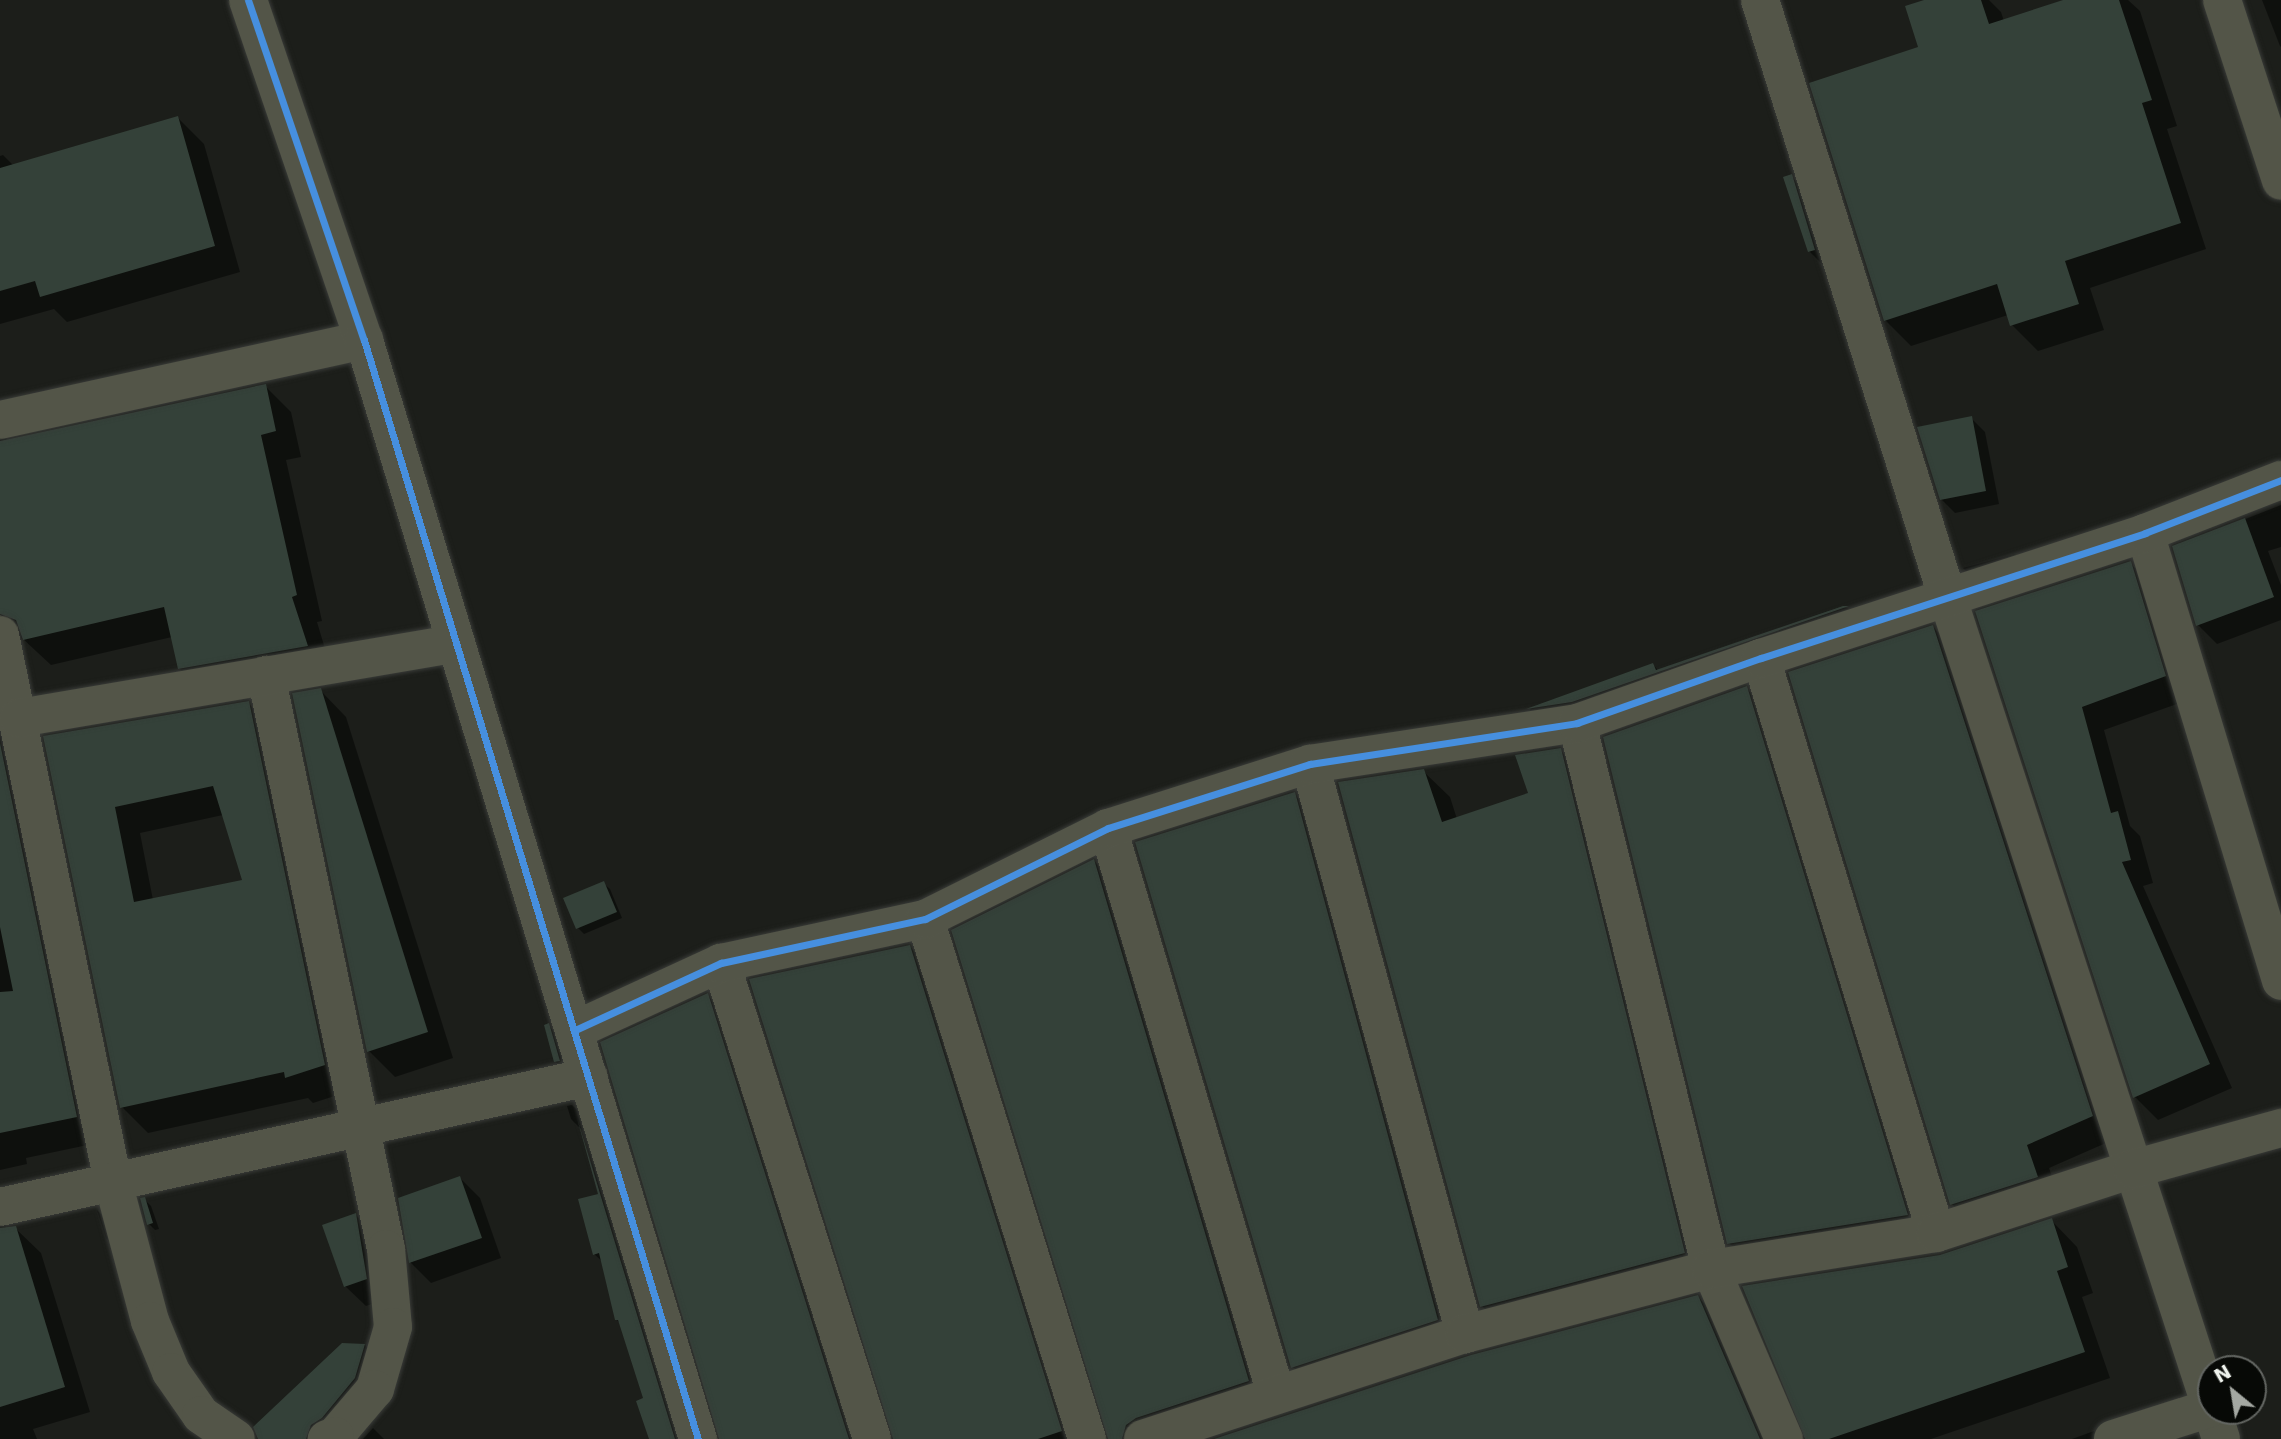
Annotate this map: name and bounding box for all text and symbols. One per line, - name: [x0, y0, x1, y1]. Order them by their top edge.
- north arrow: [2197, 1355, 2267, 1425]
- text: N: [2210, 1360, 2235, 1387]

